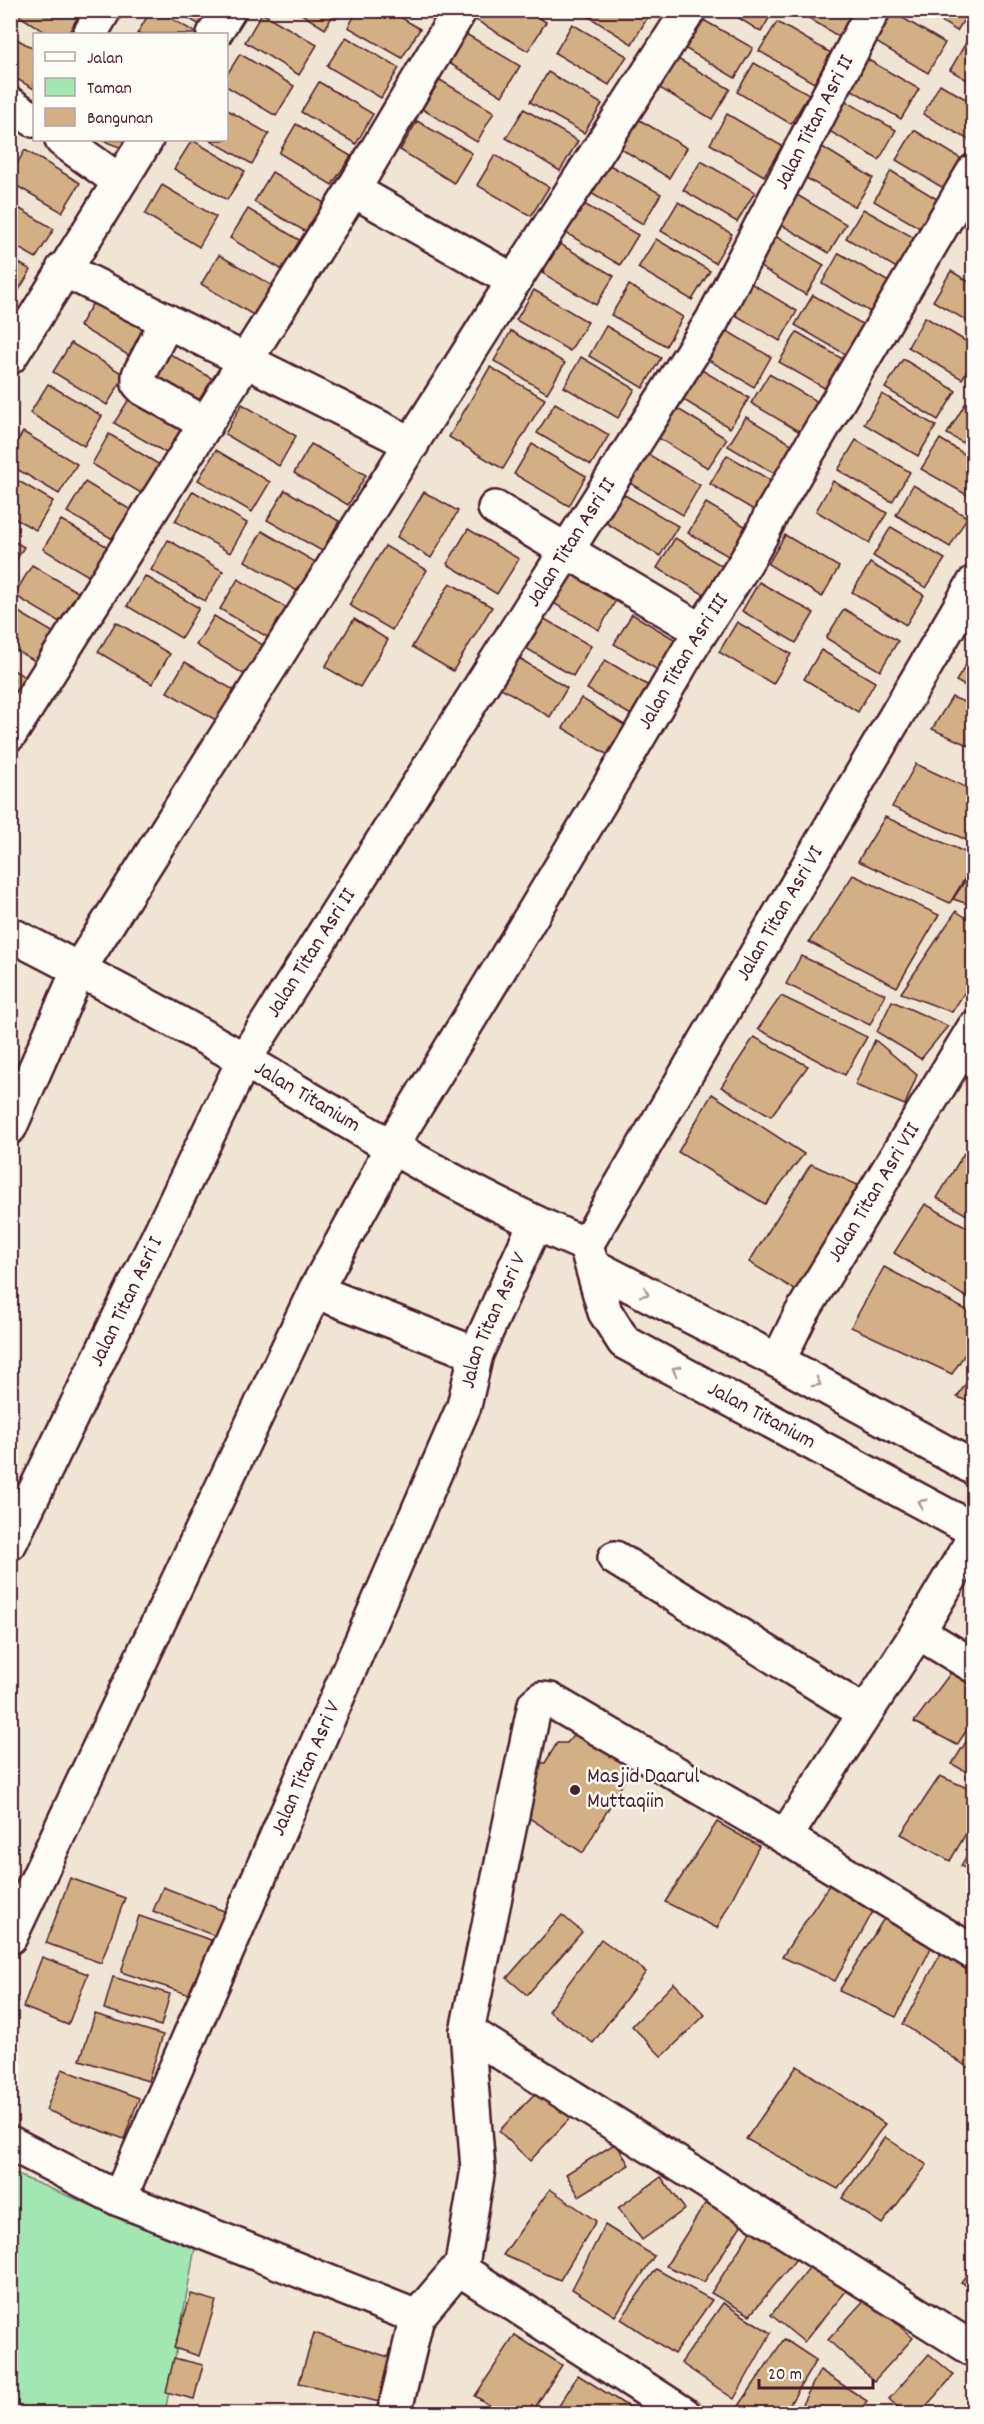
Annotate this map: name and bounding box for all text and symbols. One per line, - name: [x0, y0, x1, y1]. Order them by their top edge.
- legend: [33, 33, 228, 141]
- text: Jalan: [87, 47, 123, 72]
- street label: Jalan Titan Asri II: [767, 50, 863, 195]
- text: Taman: [87, 77, 132, 102]
- text: Bangunan: [87, 107, 153, 132]
- street label: Jalan Titan Asri II: [519, 472, 624, 613]
- street label: Jalan Titan Asri III: [630, 587, 737, 736]
- street label: Jalan Titan Asri VI: [728, 840, 832, 987]
- street label: Jalan Titan Asri II: [259, 882, 364, 1024]
- street label: Jalan Titanium: [248, 1053, 366, 1141]
- street label: Jalan Titan Asri VII: [820, 1117, 929, 1269]
- street label: Jalan Titan Asri I: [82, 1231, 172, 1372]
- street label: Jalan Titan Asri V: [453, 1247, 536, 1392]
- one-way arrow: [638, 1286, 649, 1297]
- one-way arrow: [672, 1366, 683, 1377]
- street label: Jalan Titanium: [701, 1374, 821, 1458]
- one-way arrow: [811, 1376, 822, 1387]
- one-way arrow: [917, 1498, 928, 1510]
- street label: Jalan Titan Asri V: [263, 1696, 350, 1841]
- place label: Masjid Daarul Muttaqiin: [587, 1762, 700, 1818]
- marker: Masjid Daarul Muttaqiin: [568, 1783, 582, 1797]
- scale bar: [759, 2352, 873, 2390]
- text: 20 m: [768, 2363, 802, 2388]

